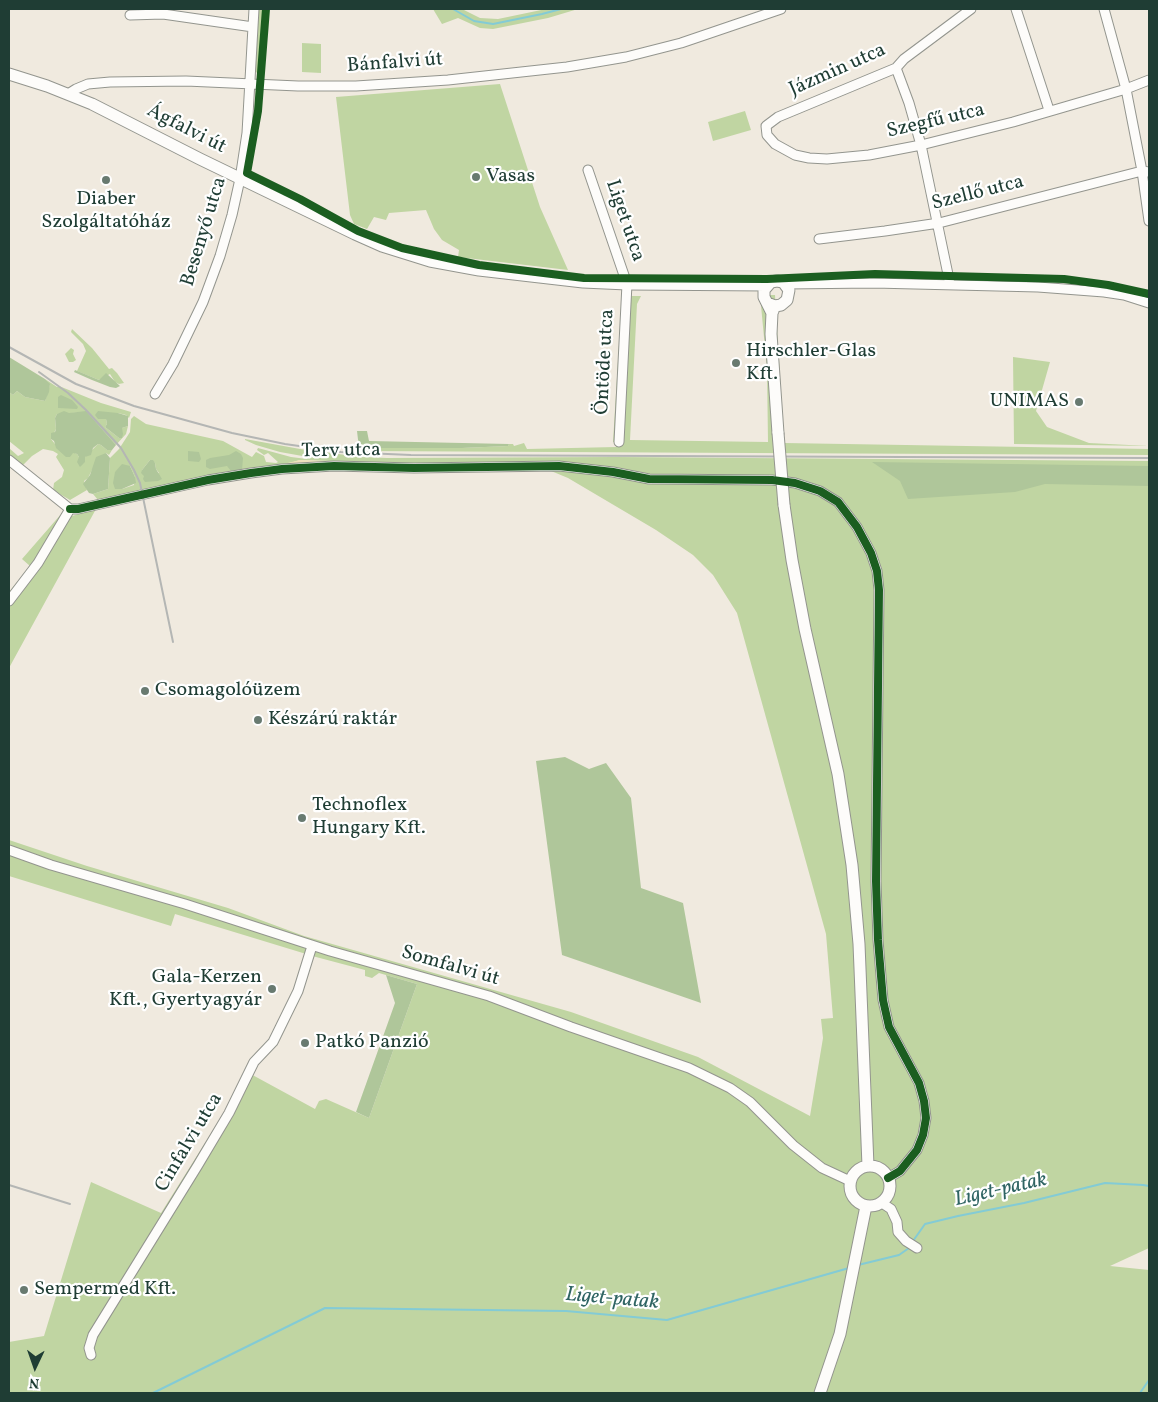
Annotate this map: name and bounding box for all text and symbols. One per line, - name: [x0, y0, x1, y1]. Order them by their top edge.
- street label: Jázmin utca: [786, 39, 890, 103]
- street label: Bánfalvi út: [346, 49, 444, 79]
- street label: Szegfű utca: [885, 99, 987, 145]
- street label: Ágfalvi út: [142, 100, 230, 160]
- place label: Vasas: [486, 165, 535, 189]
- marker: Vasas: [470, 171, 482, 183]
- street label: Szellő utca: [929, 171, 1027, 217]
- marker: Diaber Szolgáltatóház: [100, 174, 112, 186]
- street label: Besenyő utca: [177, 174, 233, 290]
- street label: Liget utca: [599, 177, 649, 265]
- place label: Diaber Szolgáltatóház: [41, 188, 171, 235]
- street label: Öntöde utca: [591, 309, 621, 415]
- place label: Hirschler-Glas Kft.: [746, 340, 876, 387]
- marker: Hirschler-Glas Kft.: [730, 357, 742, 369]
- place label: UNIMAS: [990, 390, 1069, 414]
- marker: UNIMAS: [1073, 396, 1085, 408]
- street label: Terv utca: [301, 439, 381, 465]
- place label: Csomagolóüzem: [155, 679, 301, 703]
- marker: Csomagolóüzem: [139, 685, 151, 697]
- place label: Készárú raktár: [268, 708, 397, 732]
- marker: Készárú raktár: [252, 714, 264, 726]
- place label: Technoflex Hungary Kft.: [312, 794, 426, 841]
- marker: Technoflex Hungary Kft.: [296, 812, 308, 824]
- street label: Somfalvi út: [398, 942, 502, 992]
- place label: Gala-Kerzen Kft., Gyertyagyár: [109, 966, 262, 1013]
- marker: Gala-Kerzen Kft., Gyertyagyár: [266, 983, 278, 995]
- place label: Patkó Panzió: [315, 1031, 429, 1055]
- marker: Patkó Panzió: [299, 1037, 311, 1049]
- street label: Cinfalvi utca: [151, 1089, 229, 1197]
- water label: Liget-patak: [952, 1168, 1050, 1214]
- place label: Sempermed Kft.: [34, 1278, 176, 1302]
- water label: Liget-patak: [564, 1283, 660, 1317]
- marker: Sempermed Kft.: [18, 1284, 30, 1296]
- north arrow: [10, 1342, 60, 1392]
- text: N: [29, 1373, 40, 1392]

